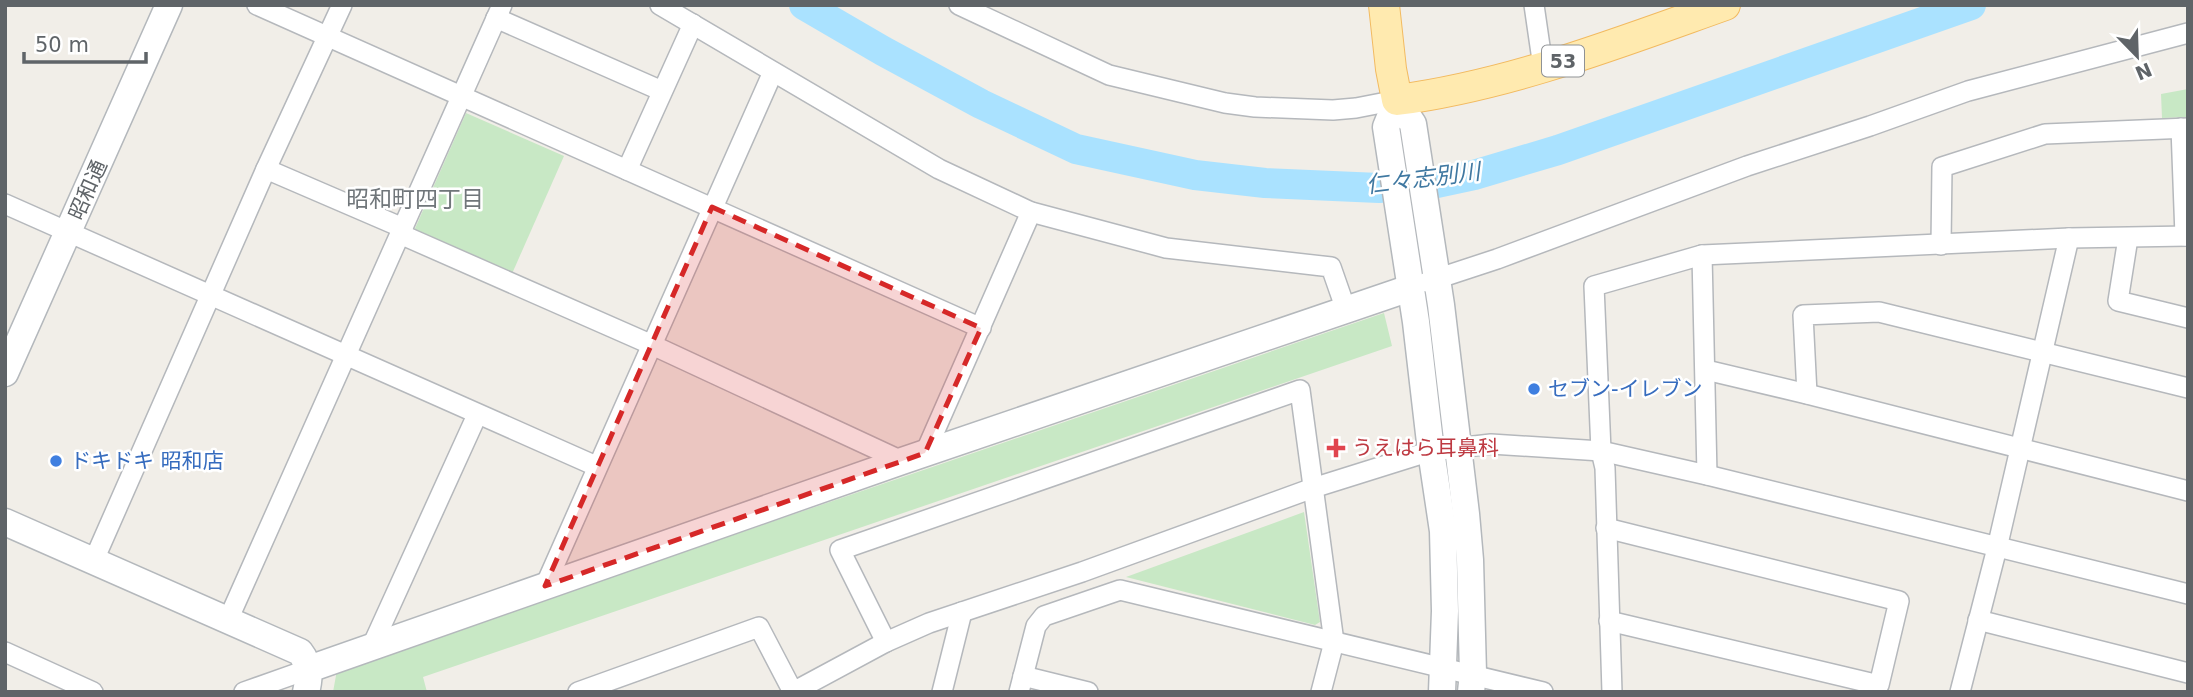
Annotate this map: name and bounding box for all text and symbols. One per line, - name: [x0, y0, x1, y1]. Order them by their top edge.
- scale bar: [24, 21, 147, 65]
- north arrow: [2102, 21, 2172, 91]
- text: 50 m: [35, 33, 89, 57]
- road number: 53: [1542, 45, 1584, 76]
- text: N: [2132, 58, 2155, 85]
- street label: 昭和通: [64, 156, 112, 224]
- water label: 仁々志別川: [1364, 158, 1485, 198]
- district label: 昭和町四丁目: [346, 186, 484, 212]
- place label: セブン-イレブン: [1548, 377, 1703, 401]
- marker: セブン-イレブン: [1526, 381, 1542, 397]
- place label: うえはら耳鼻科: [1352, 436, 1499, 460]
- marker: うえはら耳鼻科: [1326, 438, 1346, 458]
- place label: ドキドキ 昭和店: [70, 449, 224, 473]
- marker: ドキドキ 昭和店: [48, 453, 64, 469]

